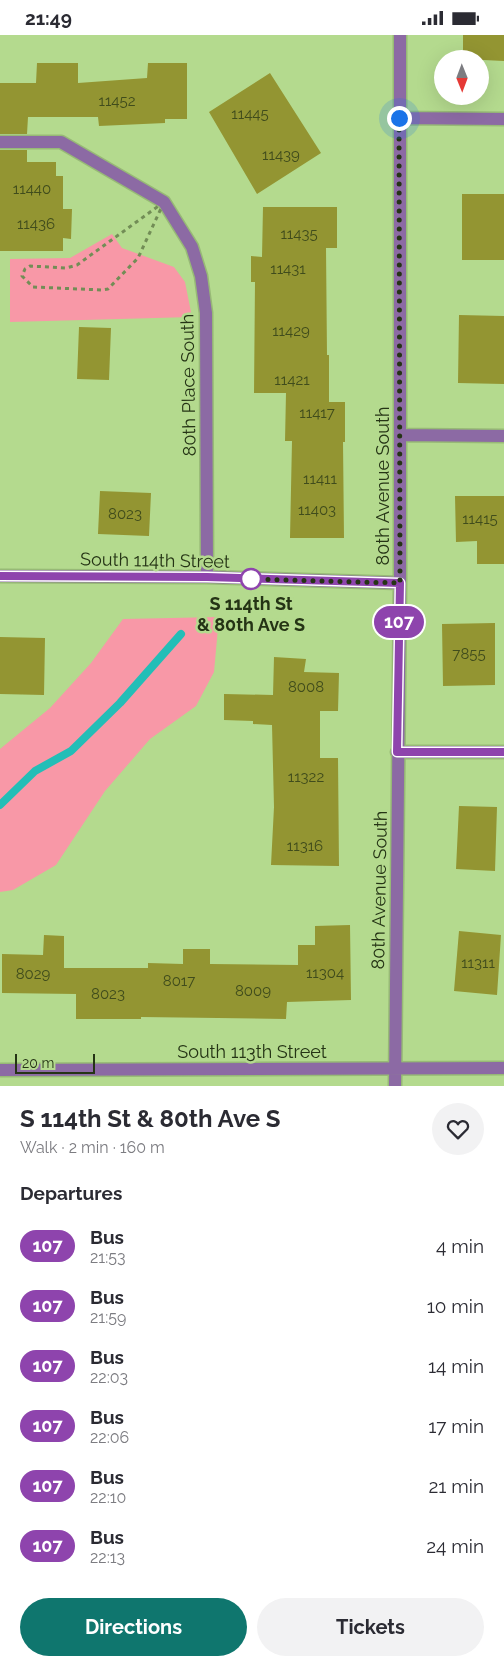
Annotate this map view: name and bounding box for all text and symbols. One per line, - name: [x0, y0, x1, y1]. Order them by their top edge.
- text: 21:49: [25, 7, 72, 29]
- north arrow: [434, 50, 489, 105]
- map controls: [434, 50, 489, 105]
- house number: 11452: [98, 92, 136, 110]
- house number: 11445: [231, 105, 269, 123]
- your location: [387, 106, 412, 131]
- house number: 11439: [262, 146, 300, 164]
- house number: 11440: [13, 180, 51, 198]
- house number: 11436: [17, 215, 55, 233]
- house number: 11435: [280, 225, 318, 243]
- house number: 11431: [270, 260, 306, 278]
- street label: 80th Place South: [176, 314, 200, 456]
- house number: 11429: [272, 322, 310, 340]
- house number: 11421: [274, 371, 310, 389]
- house number: 11417: [299, 404, 335, 422]
- street label: 80th Avenue South: [372, 407, 393, 565]
- house number: 11411: [303, 470, 338, 488]
- house number: 11403: [298, 501, 336, 519]
- house number: 8023: [108, 505, 142, 523]
- house number: 11415: [462, 510, 498, 528]
- street label: South 114th Street: [80, 548, 230, 572]
- marker: S 114th St & 80th Ave S: [240, 568, 262, 590]
- place label: S 114th St & 80th Ave S: [197, 593, 305, 635]
- line badge: 107: [370, 606, 428, 638]
- text: 107: [384, 611, 414, 632]
- house number: 7855: [452, 645, 486, 663]
- house number: 8008: [288, 678, 324, 696]
- house number: 11322: [288, 768, 324, 786]
- street label: 80th Avenue South: [367, 810, 391, 970]
- house number: 11316: [287, 837, 323, 855]
- house number: 11311: [461, 954, 495, 972]
- house number: 11304: [306, 964, 344, 982]
- house number: 8029: [16, 965, 51, 983]
- house number: 8017: [163, 972, 195, 990]
- house number: 8009: [235, 982, 271, 1000]
- house number: 8023: [91, 985, 125, 1003]
- street label: South 113th Street: [177, 1041, 327, 1062]
- scale bar: [15, 1051, 95, 1074]
- text: 20 m: [22, 1055, 54, 1071]
- button: heart: [432, 1103, 484, 1155]
- text: S 114th St & 80th Ave S: [20, 1104, 281, 1133]
- text: Walk · 2 min · 160 m: [20, 1138, 165, 1157]
- text: Departures: [20, 1182, 122, 1204]
- text: Bus: [90, 1226, 124, 1248]
- text: 107: [32, 1235, 63, 1256]
- text: 4 min: [436, 1235, 484, 1257]
- text: 21:53: [90, 1248, 125, 1267]
- text: Bus: [90, 1286, 124, 1308]
- text: 107: [32, 1295, 63, 1316]
- text: 10 min: [427, 1295, 484, 1317]
- text: 21:59: [90, 1308, 126, 1327]
- text: Bus: [90, 1346, 124, 1368]
- text: 107: [32, 1355, 63, 1376]
- text: 14 min: [428, 1355, 484, 1377]
- text: 22:03: [90, 1368, 128, 1387]
- text: Bus: [90, 1406, 124, 1428]
- text: 107: [32, 1415, 63, 1436]
- text: 17 min: [428, 1415, 484, 1437]
- text: 22:06: [90, 1428, 129, 1447]
- text: Bus: [90, 1466, 124, 1488]
- text: 107: [32, 1475, 63, 1496]
- text: 21 min: [428, 1475, 484, 1497]
- text: 22:10: [90, 1488, 126, 1507]
- text: Bus: [90, 1526, 124, 1548]
- text: 107: [32, 1535, 63, 1556]
- text: 24 min: [426, 1535, 484, 1557]
- text: 22:13: [90, 1548, 125, 1567]
- button: Directions: [20, 1598, 247, 1656]
- button: Tickets: [257, 1598, 484, 1656]

